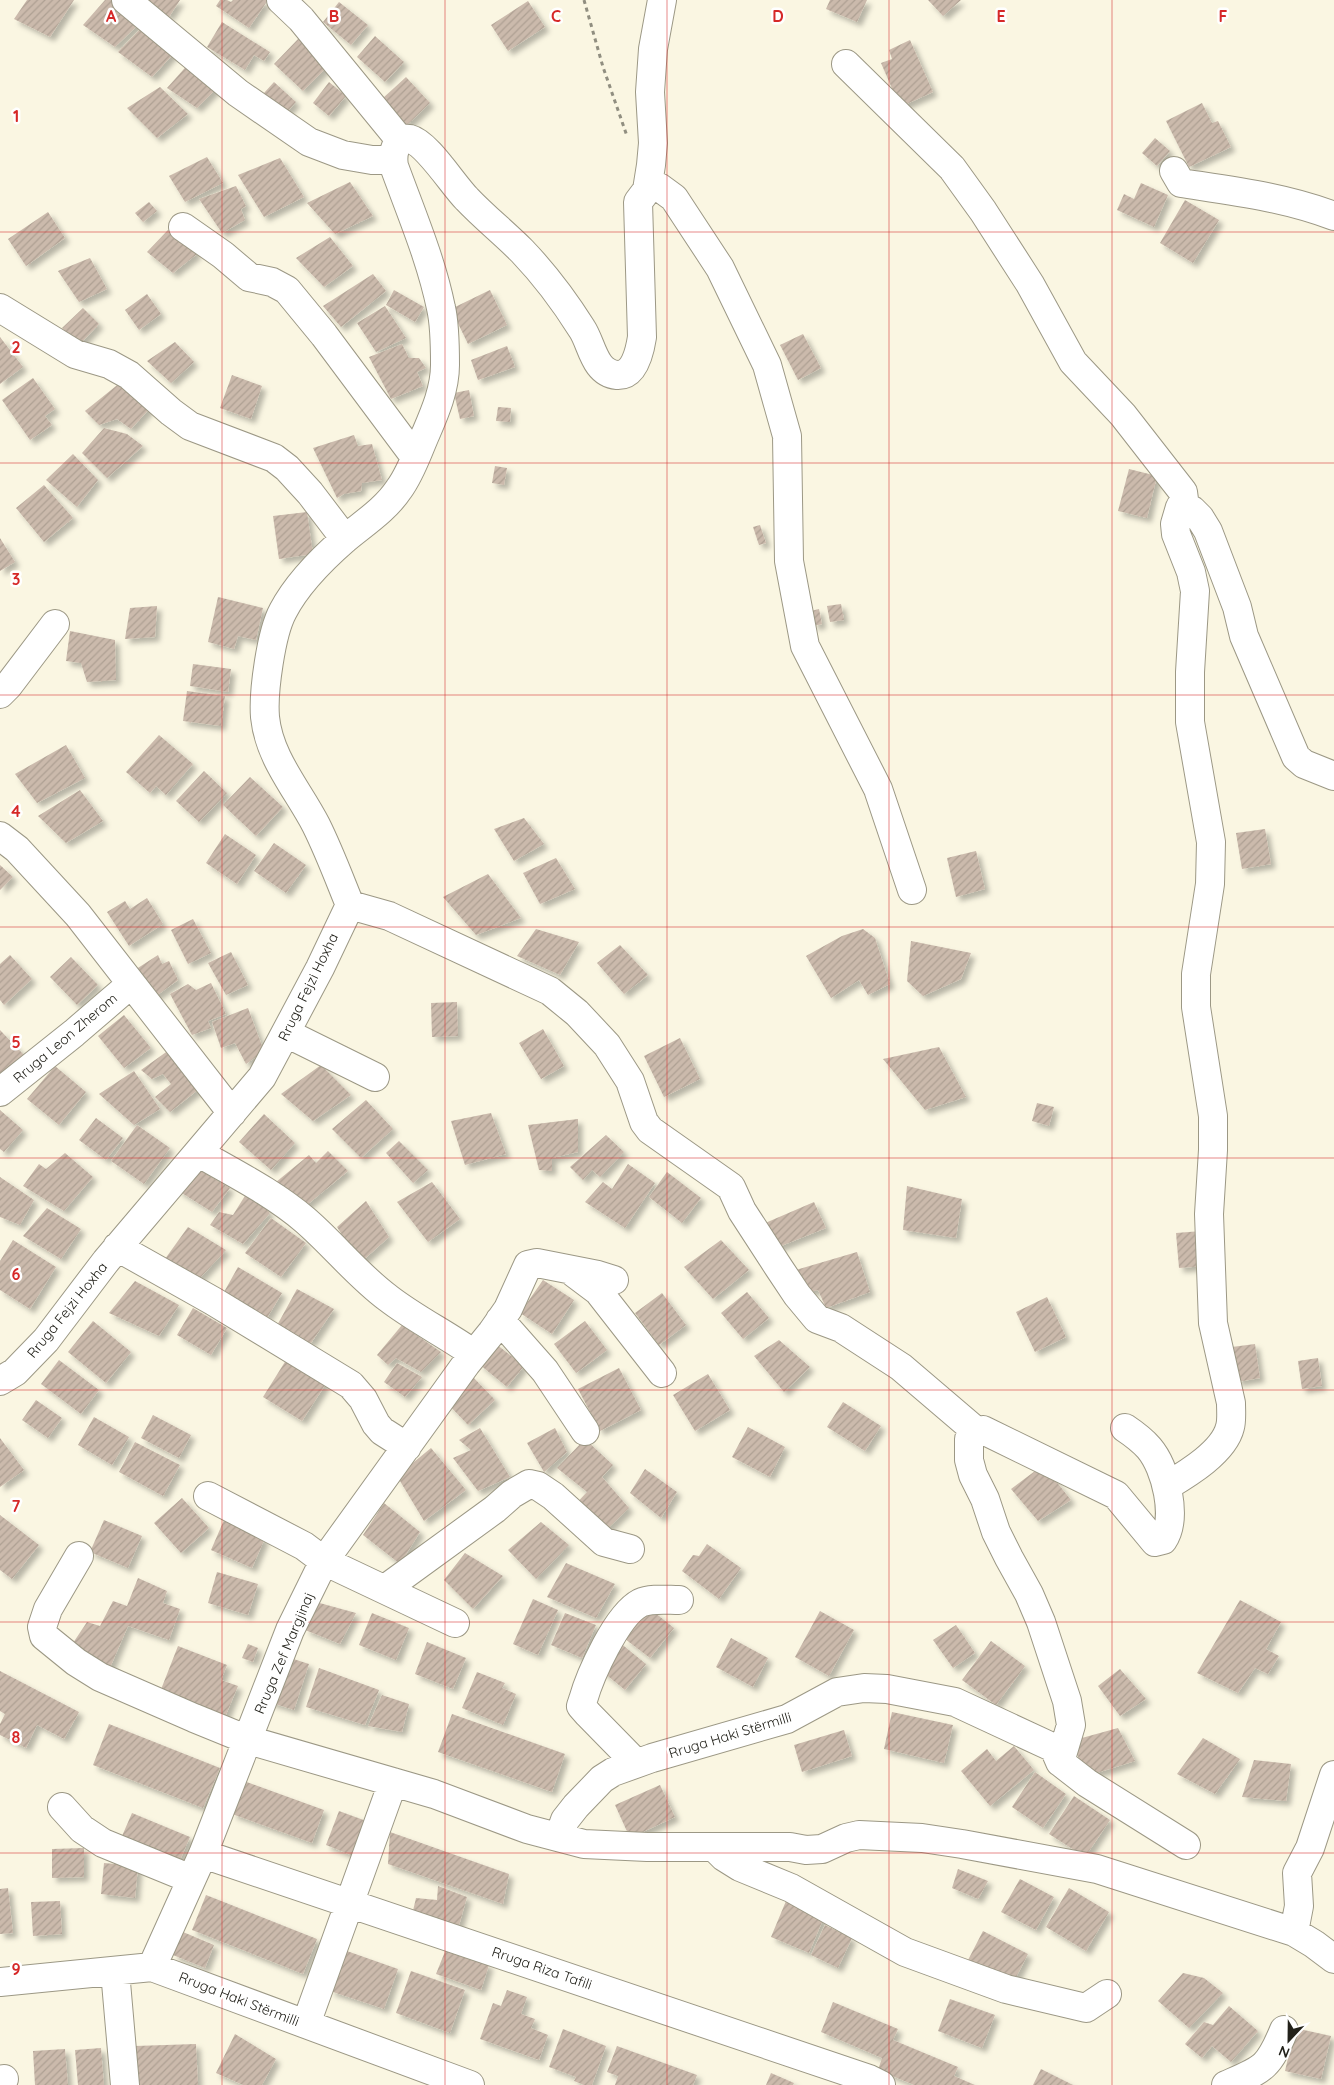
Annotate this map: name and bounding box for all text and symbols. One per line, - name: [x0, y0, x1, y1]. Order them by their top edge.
- text: A: [106, 6, 117, 26]
- text: B: [329, 6, 339, 26]
- text: C: [551, 6, 561, 26]
- text: D: [772, 6, 784, 26]
- text: E: [996, 6, 1006, 26]
- text: F: [1219, 6, 1228, 26]
- text: 1: [13, 106, 19, 126]
- text: 2: [11, 337, 21, 357]
- text: 3: [12, 569, 20, 589]
- text: 4: [11, 801, 21, 821]
- street label: Rruga Fejzi Hoxha: [274, 930, 342, 1044]
- street label: Rruga Leon Zherom: [9, 989, 121, 1087]
- text: 5: [11, 1032, 21, 1052]
- street label: Rruga Fejzi Hoxha: [23, 1258, 111, 1362]
- text: 6: [12, 1264, 21, 1284]
- text: 7: [12, 1496, 21, 1516]
- street label: Rruga Zef Margjinaj: [250, 1589, 318, 1717]
- street label: Rruga Haki Stërmilli: [666, 1708, 794, 1762]
- text: 8: [12, 1727, 21, 1747]
- street label: Rruga Riza Tafili: [490, 1942, 594, 1994]
- text: 9: [11, 1959, 21, 1979]
- street label: Rruga Haki Stërmilli: [176, 1968, 302, 2030]
- north arrow: [1264, 2015, 1314, 2065]
- text: N: [1276, 2042, 1292, 2062]

